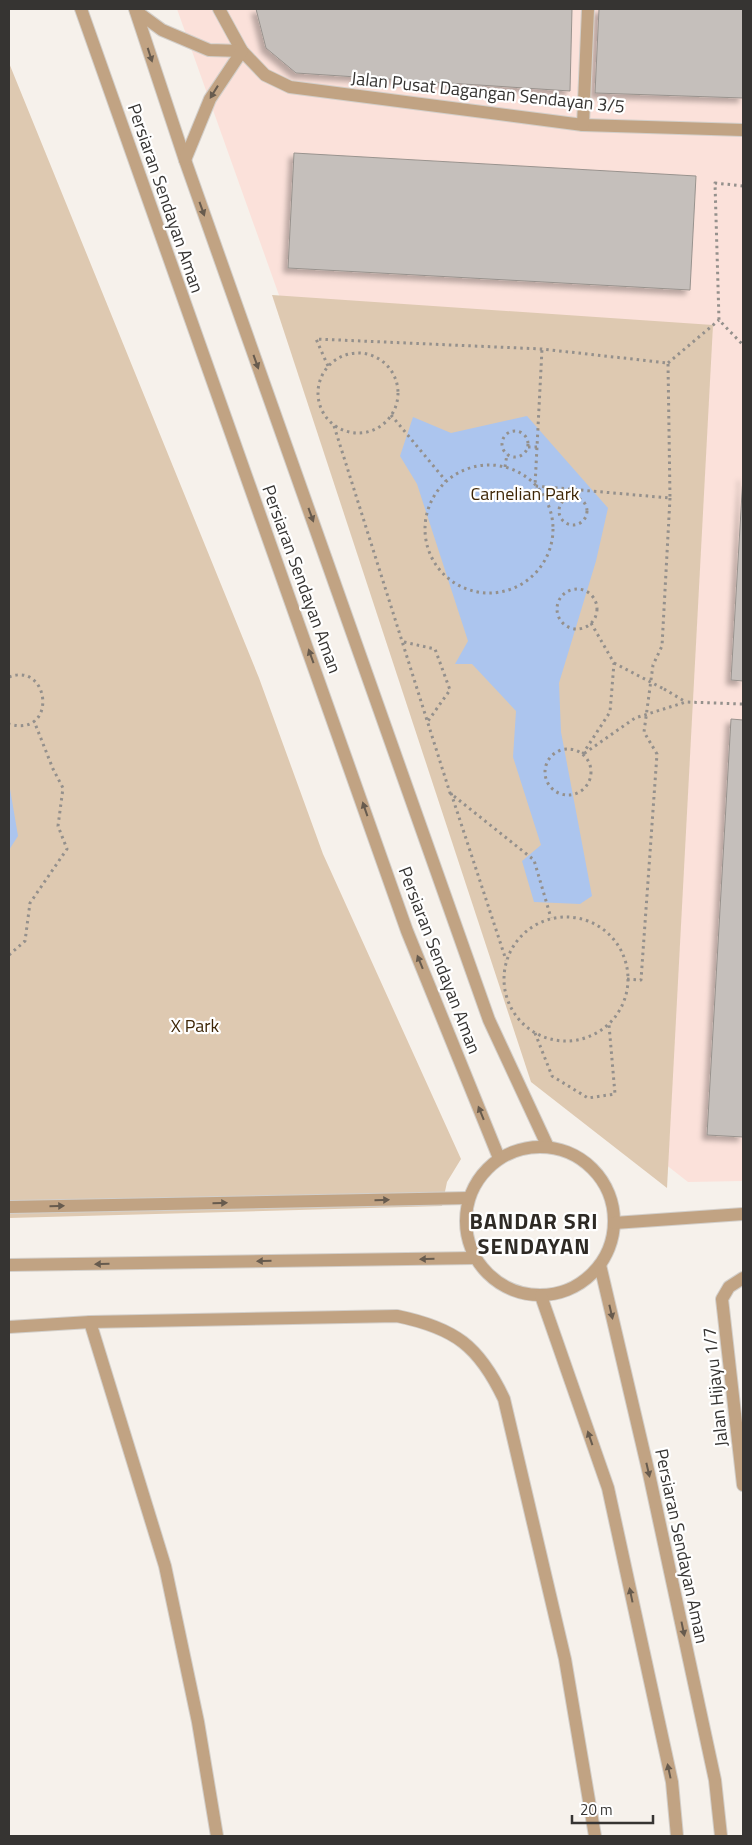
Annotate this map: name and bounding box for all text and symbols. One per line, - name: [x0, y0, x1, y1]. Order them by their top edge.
- one-way arrow: [147, 48, 155, 63]
- street label: Jalan Pusat Dagangan Sendayan 3/5: [350, 64, 626, 120]
- one-way arrow: [210, 85, 219, 98]
- street label: Persiaran Sendayan Aman: [121, 100, 211, 296]
- one-way arrow: [198, 202, 206, 217]
- one-way arrow: [253, 355, 260, 370]
- park label: Carnelian Park: [471, 480, 580, 507]
- street label: Persiaran Sendayan Aman: [255, 481, 349, 677]
- one-way arrow: [308, 508, 315, 523]
- one-way arrow: [307, 648, 315, 663]
- one-way arrow: [361, 802, 368, 817]
- street label: Persiaran Sendayan Aman: [392, 862, 488, 1058]
- one-way arrow: [416, 955, 423, 970]
- park label: X Park: [171, 1012, 220, 1039]
- one-way arrow: [477, 1105, 485, 1120]
- one-way arrow: [375, 1195, 391, 1203]
- one-way arrow: [212, 1199, 228, 1207]
- one-way arrow: [50, 1202, 66, 1210]
- district label: BANDAR SRI SENDAYAN: [469, 1204, 599, 1263]
- one-way arrow: [418, 1255, 434, 1263]
- one-way arrow: [256, 1257, 272, 1265]
- one-way arrow: [93, 1260, 109, 1268]
- one-way arrow: [607, 1305, 615, 1320]
- street label: Jalan Hijayu 1/7: [695, 1326, 735, 1448]
- one-way arrow: [586, 1430, 594, 1445]
- street label: Persiaran Sendayan Aman: [648, 1446, 716, 1646]
- one-way arrow: [644, 1463, 652, 1478]
- one-way arrow: [627, 1587, 635, 1602]
- one-way arrow: [679, 1622, 687, 1638]
- one-way arrow: [665, 1763, 673, 1778]
- scale bar: [572, 1792, 653, 1824]
- text: 20 m: [580, 1798, 613, 1821]

